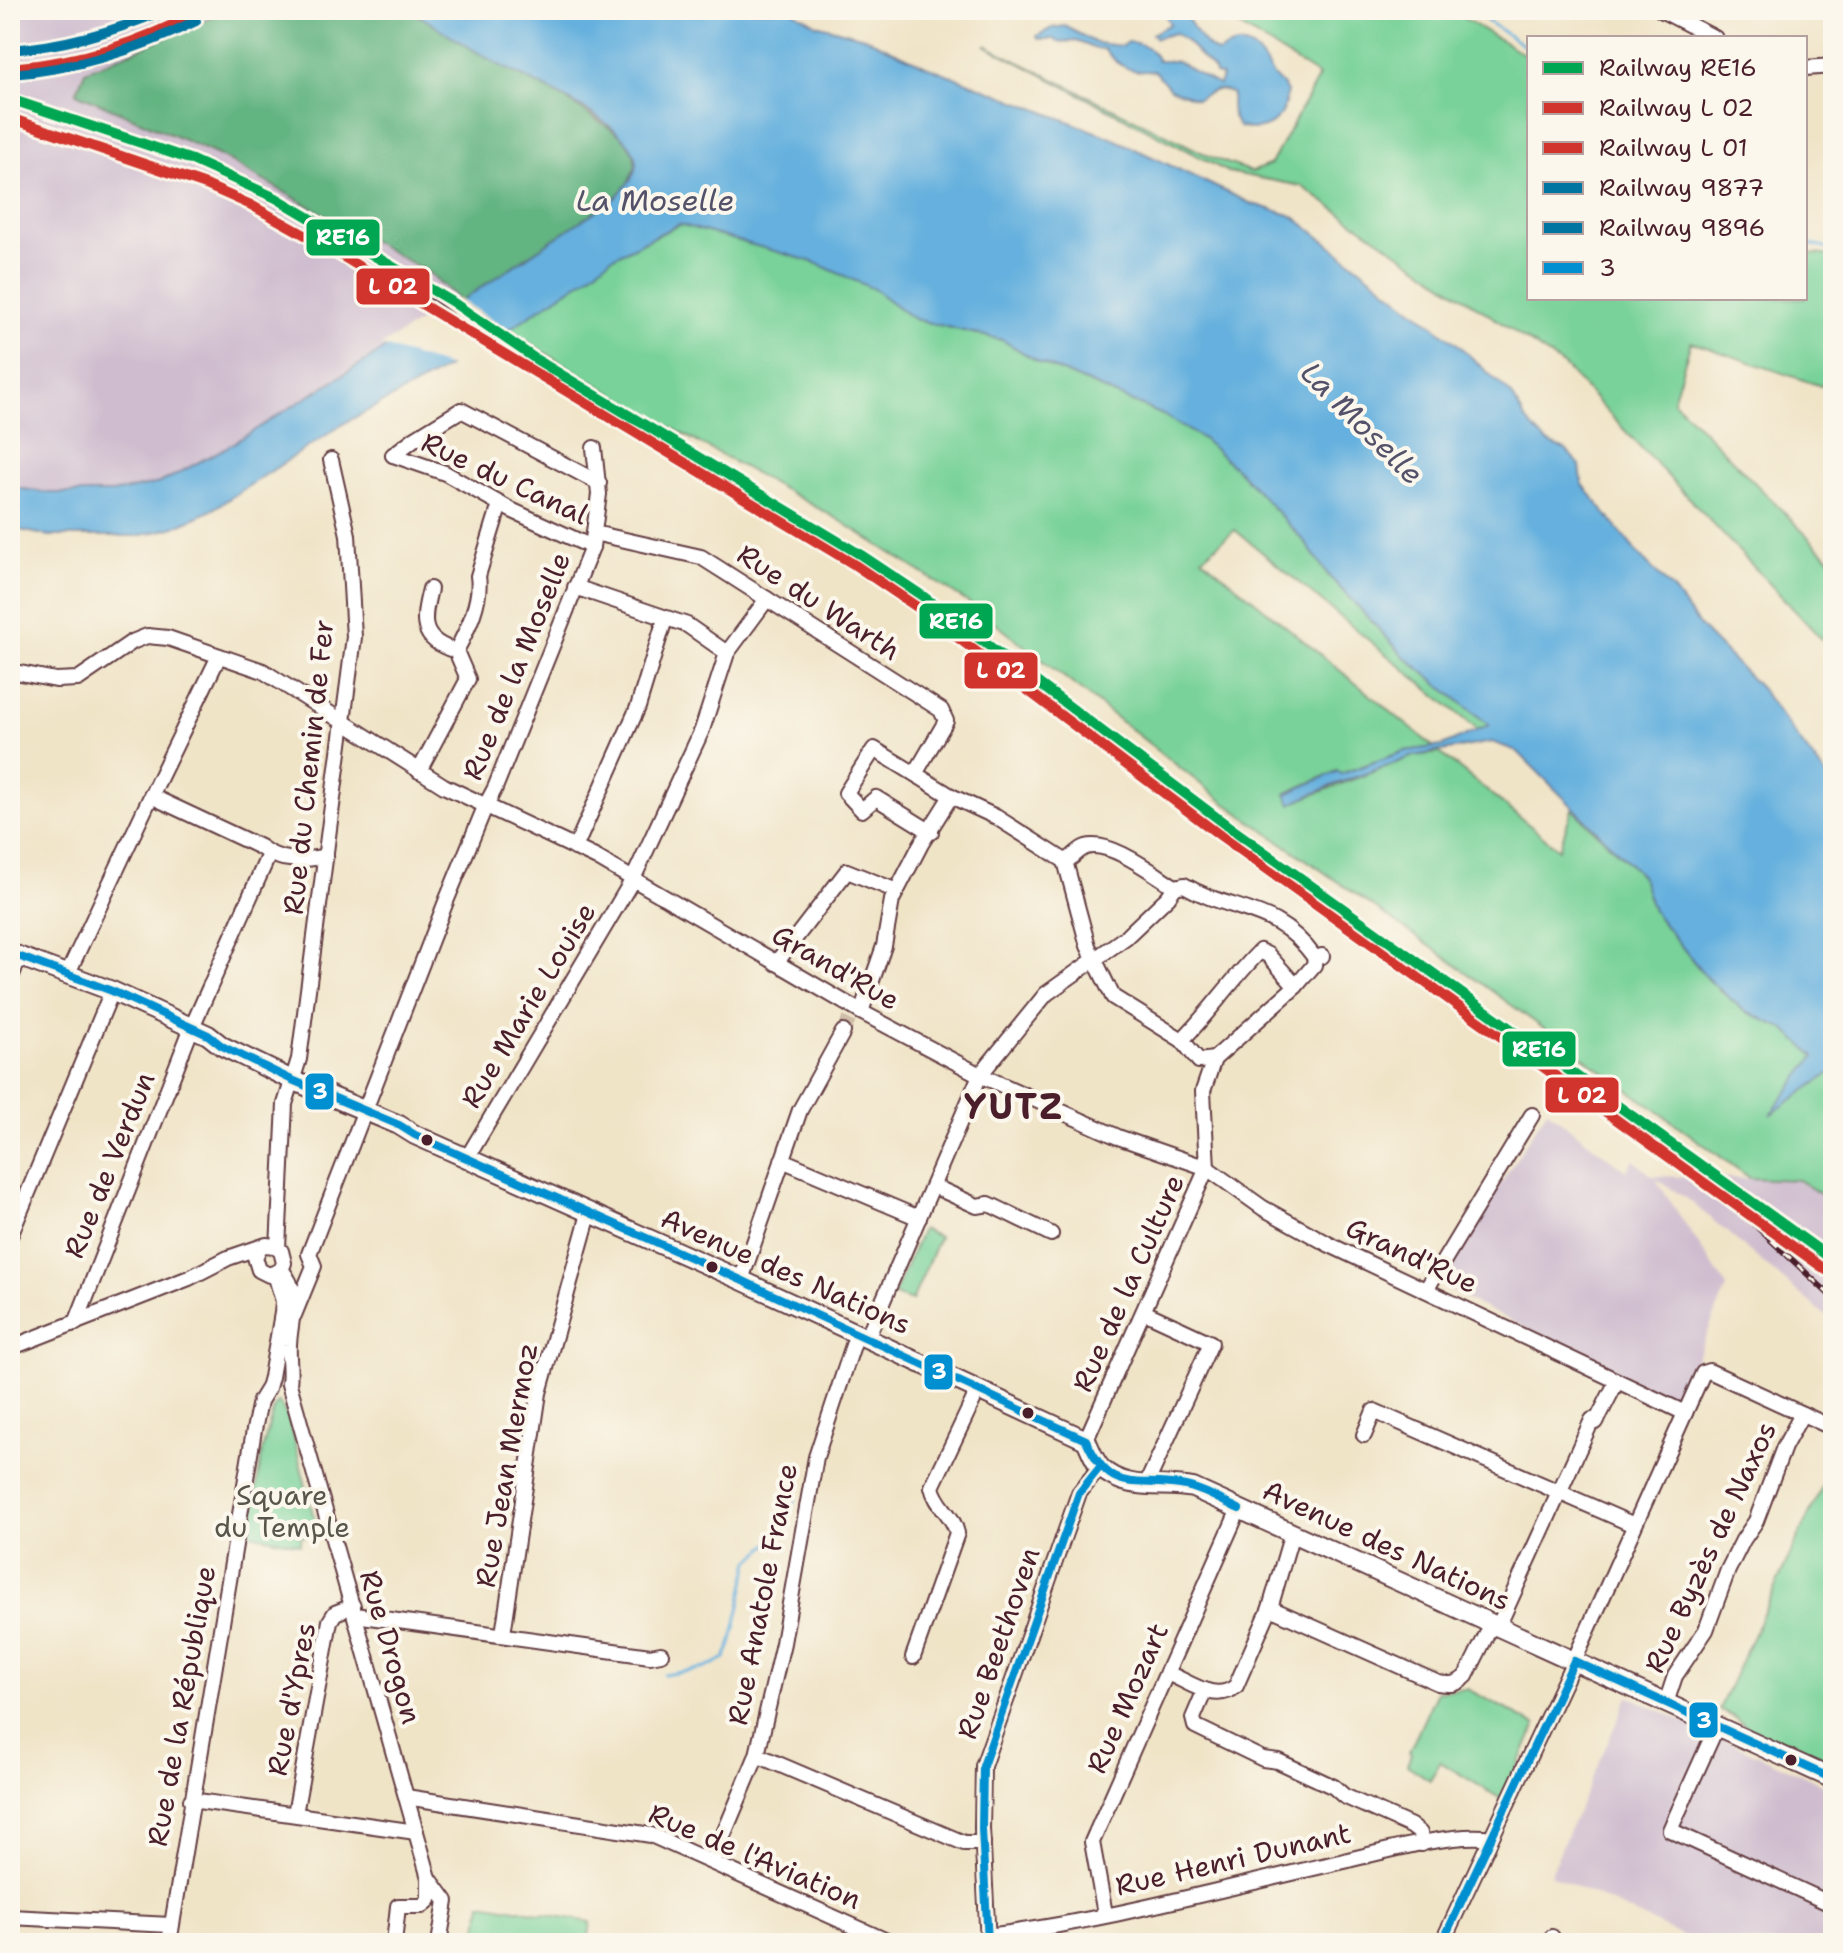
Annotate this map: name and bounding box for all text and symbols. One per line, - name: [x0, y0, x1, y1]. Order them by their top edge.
- legend: [1527, 36, 1807, 300]
- text: Railway RE16: [1599, 52, 1757, 84]
- text: Railway L 02: [1599, 92, 1754, 124]
- text: Railway L 01: [1599, 132, 1748, 164]
- text: Railway 9877: [1599, 172, 1764, 204]
- water label: La Moselle: [576, 180, 734, 221]
- text: Railway 9896: [1599, 212, 1765, 244]
- line badge: RE16: [305, 218, 381, 257]
- text: RE16: [316, 223, 370, 252]
- text: 3: [1599, 252, 1616, 284]
- line badge: L 02: [355, 267, 431, 306]
- text: L 02: [368, 272, 418, 301]
- water label: La Moselle: [1291, 352, 1433, 494]
- street label: Rue du Canal: [415, 423, 595, 534]
- street label: Rue du Warth: [730, 535, 908, 669]
- street label: Rue de la Moselle: [453, 546, 579, 786]
- line badge: RE16: [918, 602, 994, 640]
- text: RE16: [929, 607, 983, 636]
- street label: Rue du Chemin de Fer: [274, 618, 342, 916]
- line badge: L 02: [963, 651, 1039, 690]
- text: L 02: [976, 656, 1026, 685]
- street label: Rue Marie Louise: [452, 895, 604, 1115]
- street label: Grand'Rue: [765, 915, 907, 1019]
- line badge: RE16: [1501, 1030, 1577, 1068]
- text: RE16: [1512, 1035, 1566, 1064]
- street label: Rue de Verdun: [54, 1066, 164, 1264]
- line badge: 3: [304, 1072, 335, 1111]
- line badge: L 02: [1544, 1076, 1620, 1114]
- text: 3: [312, 1077, 328, 1106]
- text: L 02: [1557, 1081, 1607, 1110]
- district label: YUTZ: [964, 1082, 1064, 1131]
- unlabelled marker: [419, 1132, 435, 1148]
- street label: Rue de la Culture: [1063, 1168, 1193, 1398]
- street label: Avenue des Nations: [655, 1199, 917, 1343]
- street label: Grand'Rue: [1340, 1208, 1484, 1302]
- unlabelled marker: [704, 1259, 720, 1275]
- street label: Rue Jean Mermoz: [466, 1340, 546, 1590]
- line badge: 3: [923, 1353, 954, 1391]
- text: 3: [931, 1357, 947, 1386]
- unlabelled marker: [1020, 1405, 1036, 1421]
- street label: Rue Byzès de Naxos: [1635, 1415, 1785, 1679]
- street label: Rue Anatole France: [718, 1460, 806, 1728]
- street label: Avenue des Nations: [1257, 1471, 1517, 1619]
- park label: Square du Temple: [214, 1476, 350, 1546]
- street label: Rue Beethoven: [947, 1542, 1049, 1744]
- street label: Rue de la République: [138, 1563, 224, 1849]
- street label: Rue Drogon: [351, 1566, 431, 1728]
- street label: Rue Mozart: [1077, 1617, 1177, 1779]
- street label: Rue d'Ypres: [258, 1619, 324, 1779]
- line badge: 3: [1688, 1701, 1719, 1739]
- text: 3: [1696, 1706, 1712, 1735]
- unlabelled marker: [1783, 1752, 1799, 1768]
- street label: Rue de l'Aviation: [643, 1794, 867, 1918]
- street label: Rue Henri Dunant: [1112, 1813, 1354, 1905]

